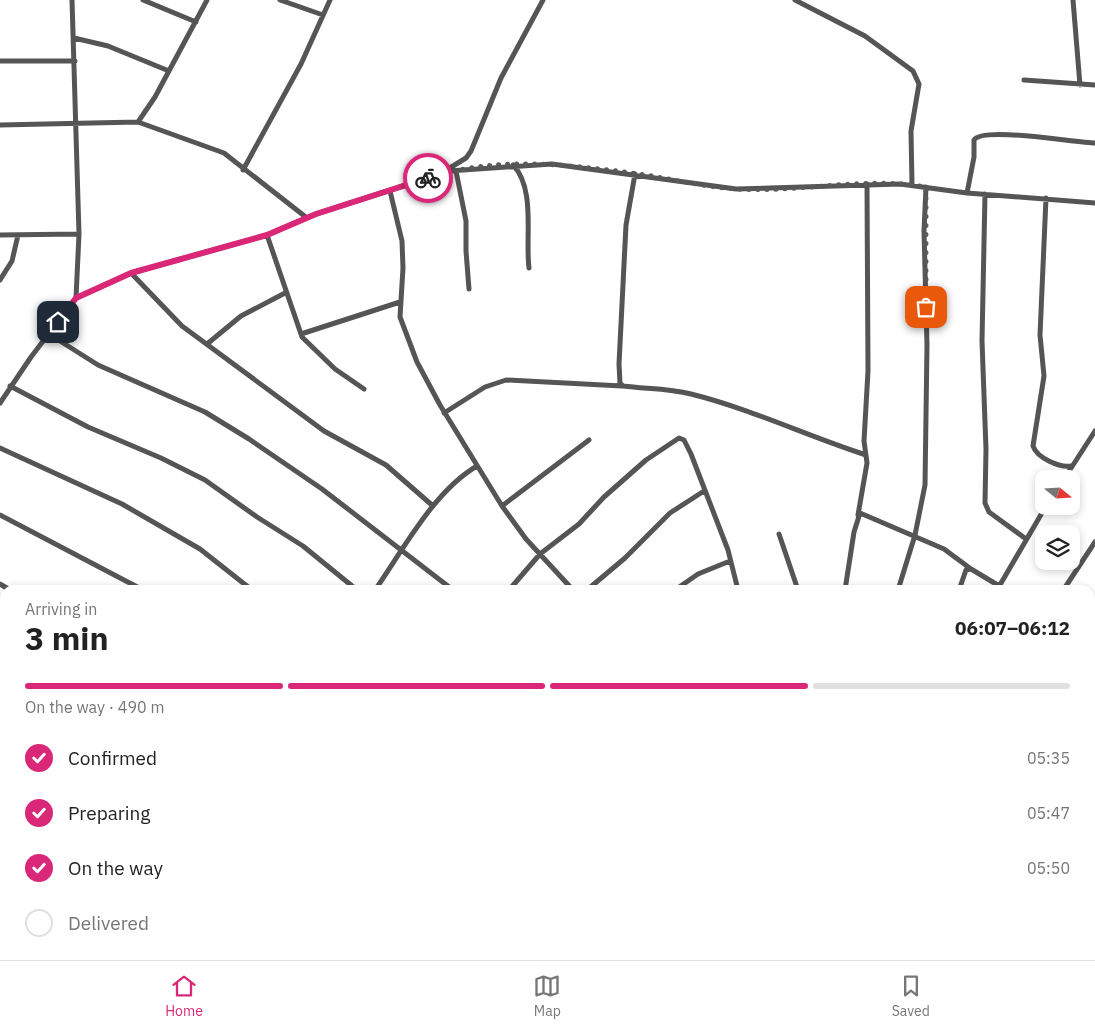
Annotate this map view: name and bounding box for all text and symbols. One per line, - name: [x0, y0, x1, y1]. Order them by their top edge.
- courier: [403, 153, 453, 203]
- icon: bike: [414, 164, 442, 192]
- pin: [905, 286, 947, 328]
- icon: bag: [912, 293, 940, 321]
- pin: [37, 301, 79, 343]
- icon: home: [44, 308, 72, 336]
- north arrow: [1035, 470, 1080, 515]
- map controls: [1035, 470, 1080, 570]
- button: layers: [1035, 525, 1080, 570]
- text: Arriving in: [25, 599, 97, 619]
- text: 06:07–06:12: [955, 616, 1070, 640]
- text: 3 min: [25, 617, 109, 659]
- text: On the way · 490 m: [25, 697, 164, 717]
- icon: check: [25, 744, 53, 772]
- text: Confirmed: [68, 746, 157, 770]
- text: 05:35: [1027, 748, 1070, 768]
- icon: check: [25, 799, 53, 827]
- text: Preparing: [68, 801, 150, 825]
- text: 05:47: [1027, 803, 1070, 823]
- icon: check: [25, 854, 53, 882]
- text: On the way: [68, 856, 163, 880]
- text: 05:50: [1027, 858, 1070, 878]
- text: Delivered: [68, 911, 149, 935]
- tab: Home: [165, 972, 203, 1020]
- tab: Map: [533, 972, 561, 1020]
- tab: Saved: [892, 972, 930, 1020]

